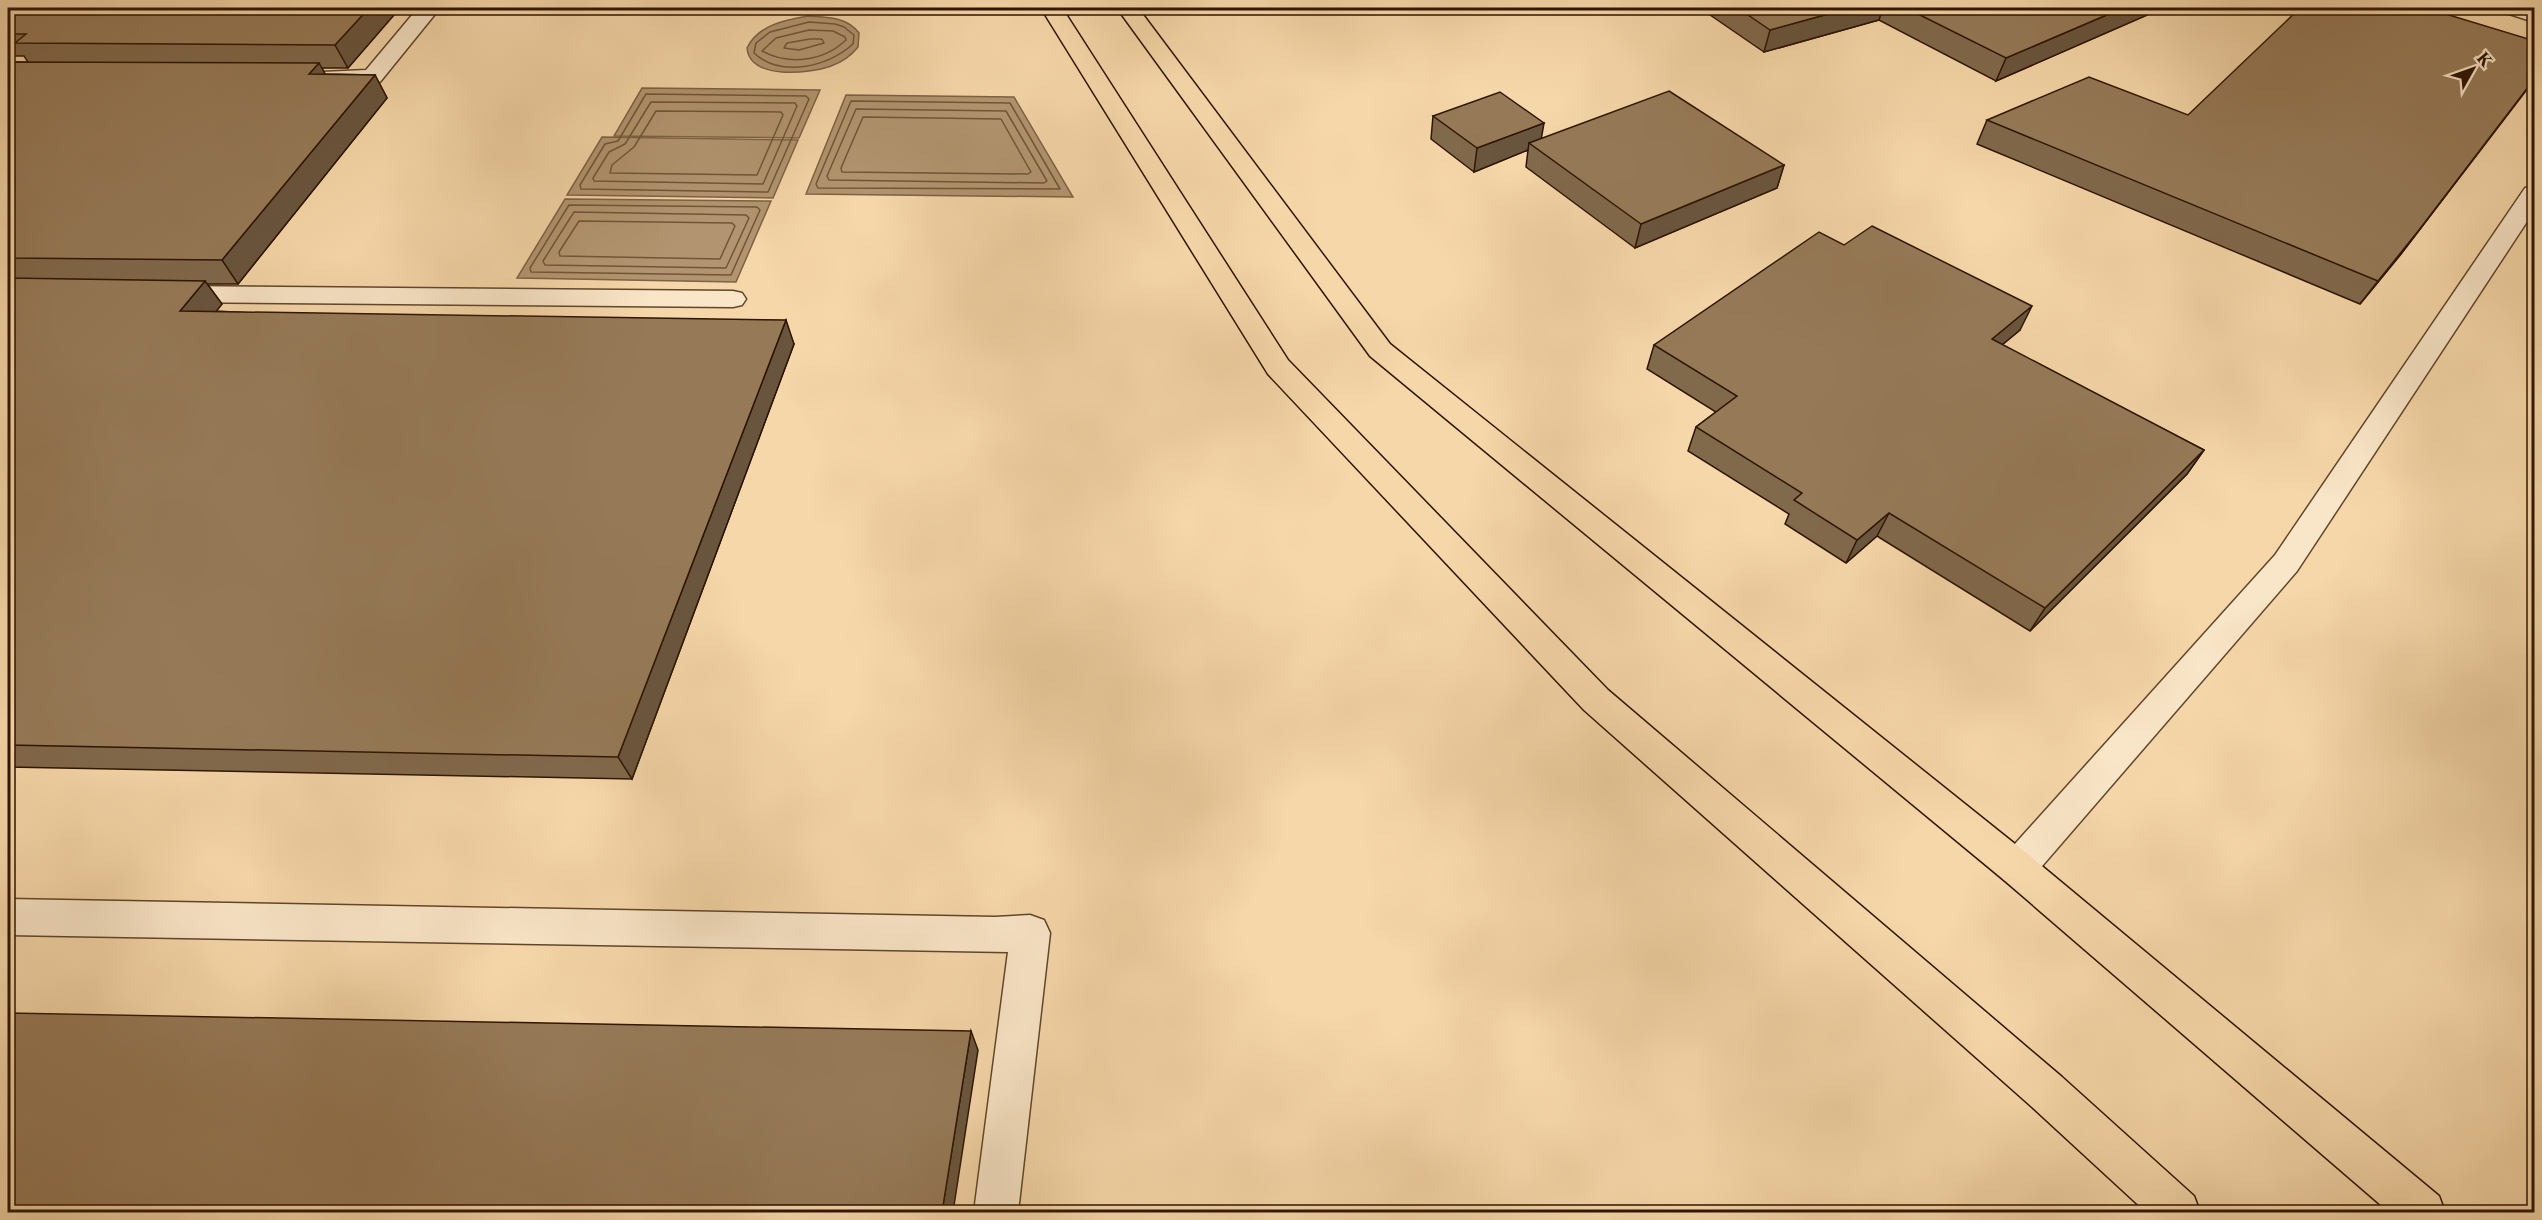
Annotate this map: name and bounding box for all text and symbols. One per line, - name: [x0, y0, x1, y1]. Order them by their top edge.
- north arrow: [2443, 39, 2503, 99]
- text: K: [2473, 48, 2497, 72]

